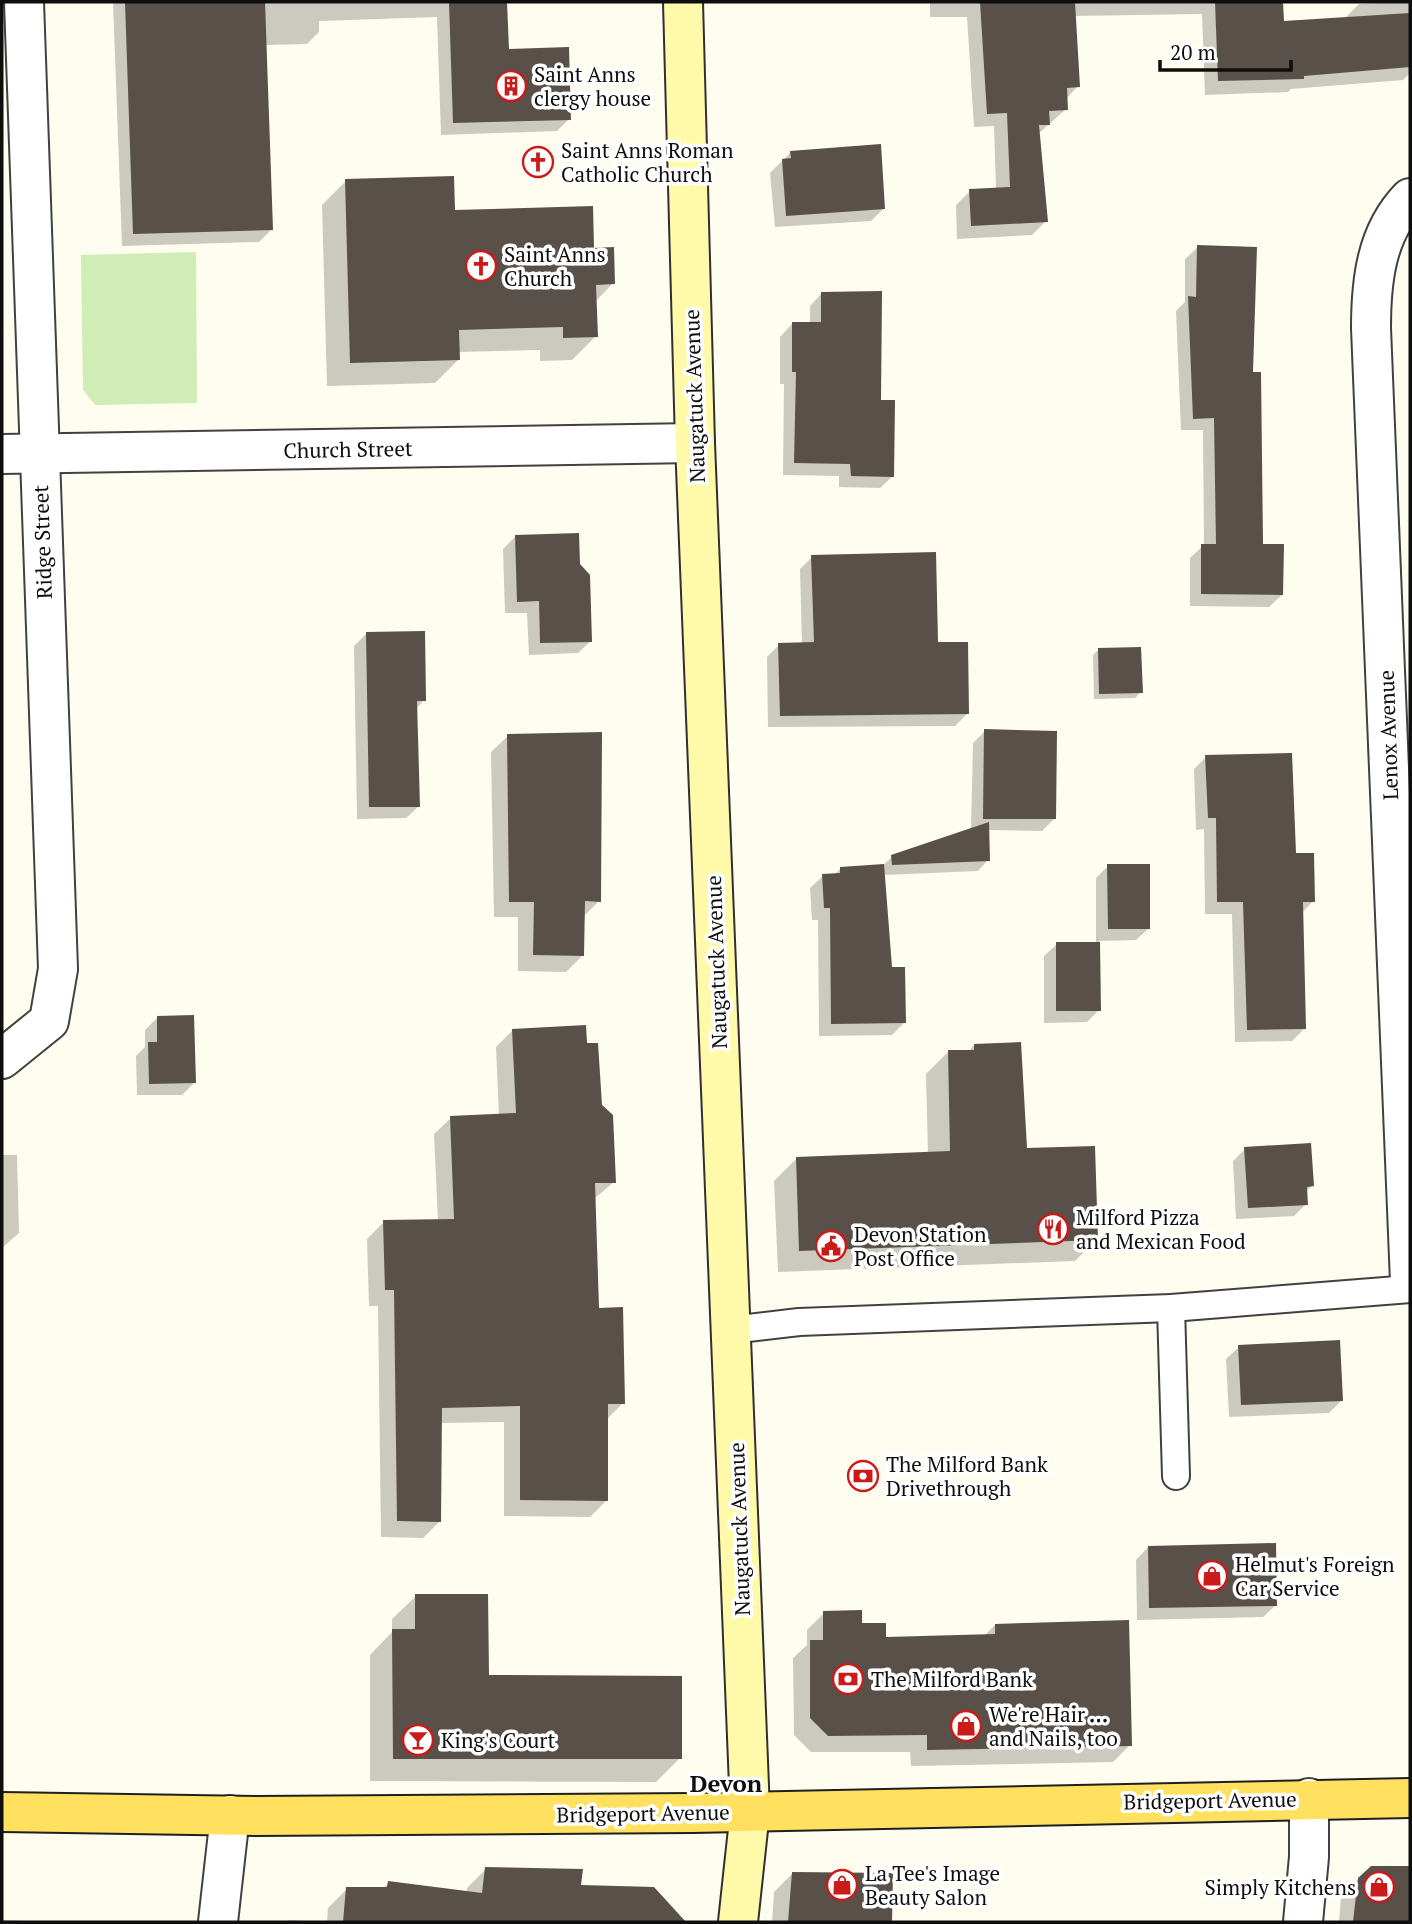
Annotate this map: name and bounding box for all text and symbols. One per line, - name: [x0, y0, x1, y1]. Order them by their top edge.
- scale bar: [1160, 28, 1291, 72]
- text: 20 m: [1170, 38, 1216, 66]
- place label: Saint Anns clergy house: [534, 60, 651, 112]
- building icon: Saint Anns clergy house: [494, 69, 528, 103]
- place label: Saint Anns Roman Catholic Church: [561, 136, 734, 188]
- church icon: Saint Anns Roman Catholic Church: [521, 145, 555, 179]
- place label: Saint Anns Church: [504, 240, 606, 292]
- church icon: Saint Anns Church: [464, 249, 498, 283]
- street label: Naugatuck Avenue: [677, 309, 711, 483]
- street label: Church Street: [283, 434, 413, 464]
- street label: Ridge Street: [26, 484, 58, 600]
- street label: Lenox Avenue: [1372, 669, 1404, 801]
- street label: Naugatuck Avenue: [699, 875, 733, 1049]
- place label: Milford Pizza and Mexican Food: [1076, 1203, 1246, 1255]
- restaurant icon: Milford Pizza and Mexican Food: [1036, 1212, 1070, 1246]
- place label: Devon Station Post Office: [854, 1220, 987, 1272]
- public building icon: Devon Station Post Office: [814, 1229, 848, 1263]
- street label: Naugatuck Avenue: [722, 1442, 756, 1616]
- place label: The Milford Bank Drivethrough: [886, 1450, 1048, 1502]
- bank icon: The Milford Bank Drivethrough: [846, 1459, 880, 1493]
- place label: Helmut's Foreign Car Service: [1235, 1550, 1395, 1602]
- shop icon: Helmut's Foreign Car Service: [1195, 1559, 1229, 1593]
- bank icon: The Milford Bank: [831, 1662, 865, 1696]
- place label: The Milford Bank: [871, 1665, 1033, 1693]
- place label: We're Hair ... and Nails, too: [989, 1700, 1118, 1752]
- shop icon: We're Hair ... and Nails, too: [949, 1709, 983, 1743]
- bar icon: King's Court: [401, 1723, 435, 1757]
- place label: King's Court: [441, 1726, 555, 1754]
- district label: Devon: [690, 1767, 763, 1799]
- street label: Bridgeport Avenue: [1123, 1784, 1297, 1816]
- street label: Bridgeport Avenue: [556, 1797, 730, 1829]
- place label: La Tee's Image Beauty Salon: [865, 1859, 1000, 1911]
- shop icon: La Tee's Image Beauty Salon: [825, 1868, 859, 1902]
- shop icon: Simply Kitchens: [1362, 1870, 1396, 1904]
- place label: Simply Kitchens: [1204, 1873, 1356, 1901]

